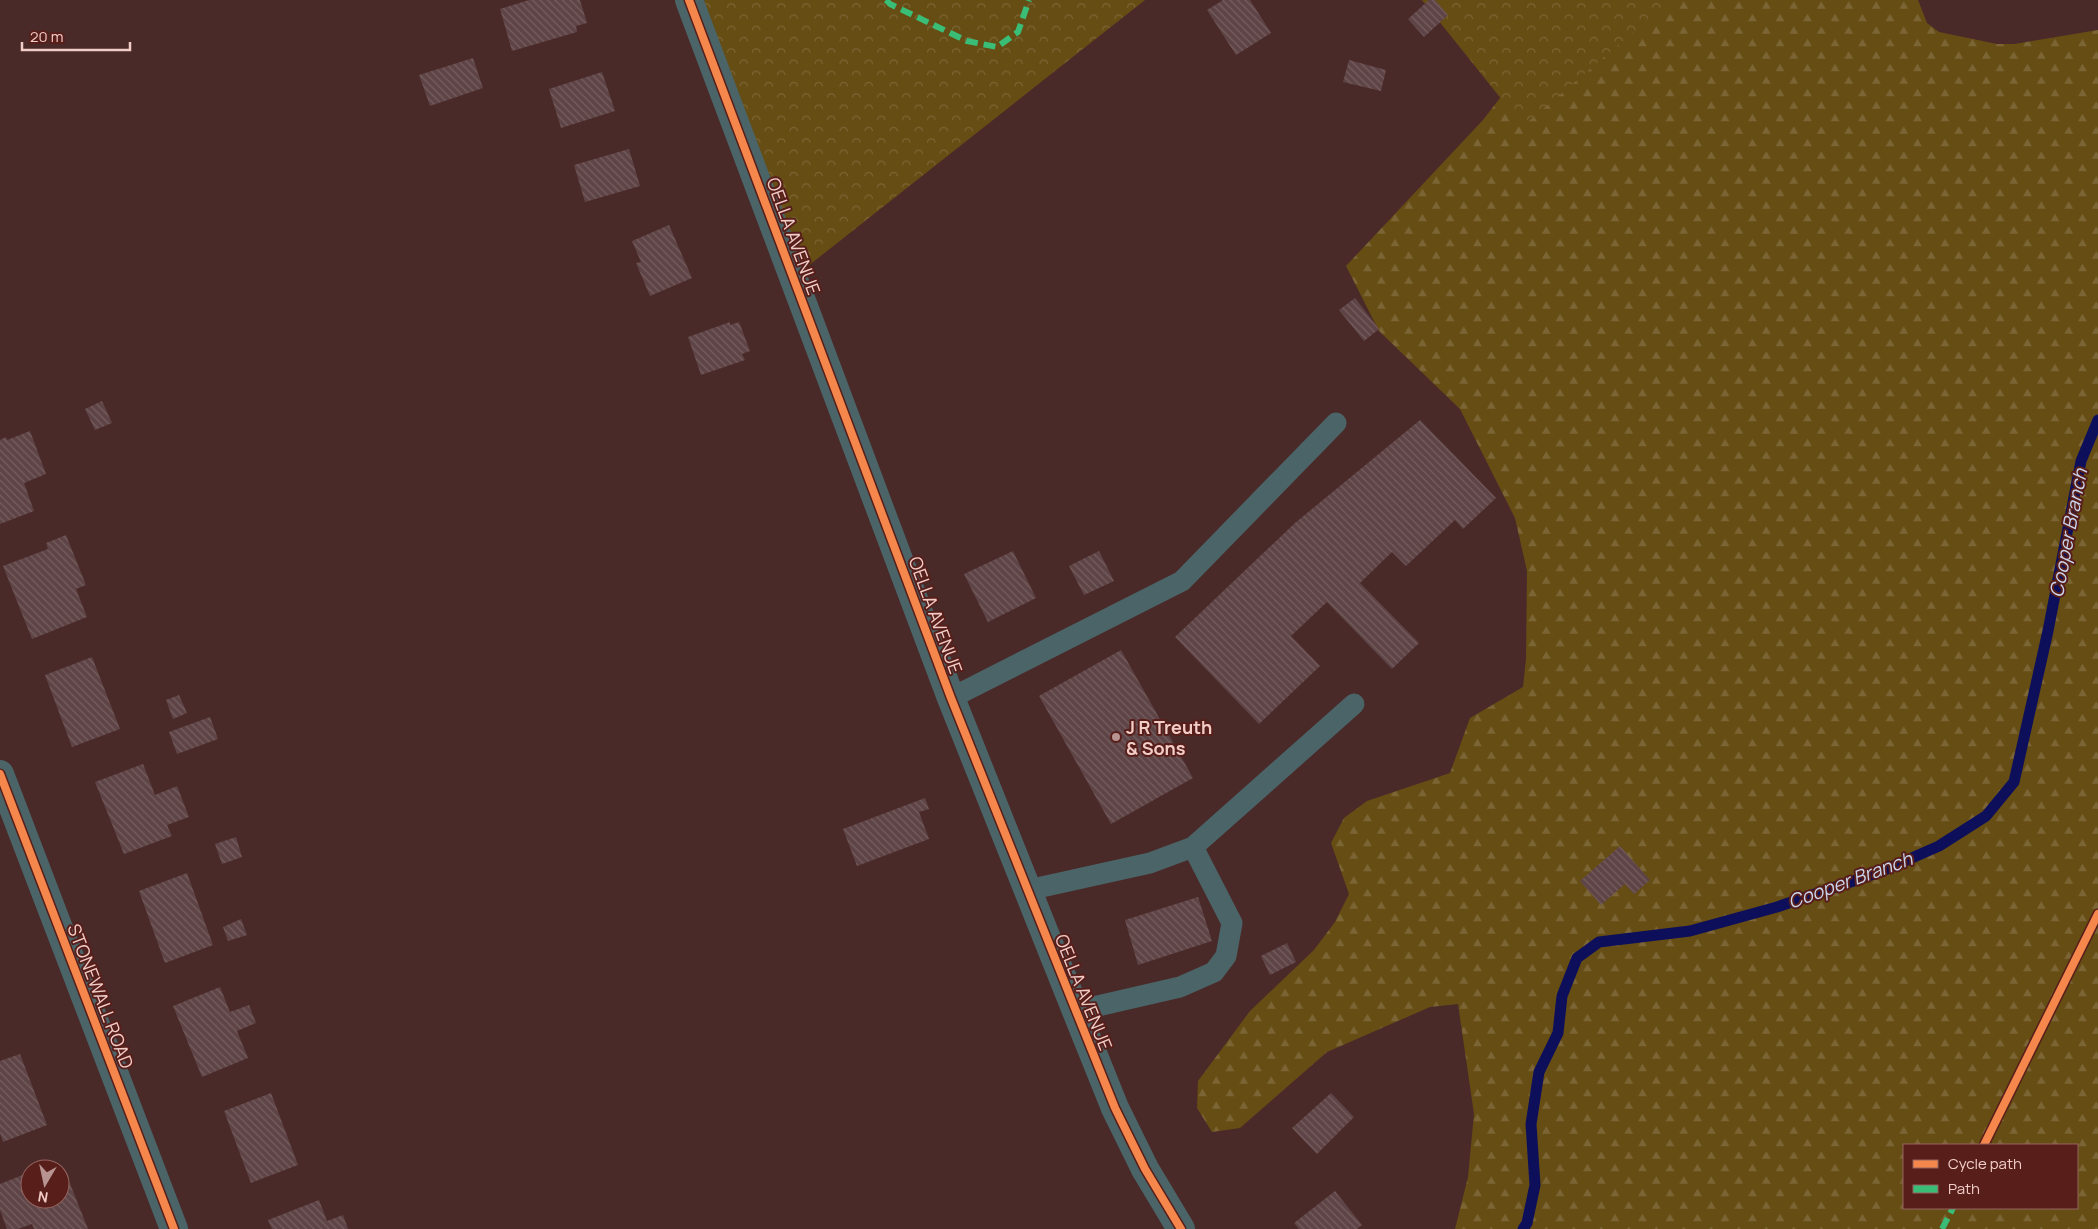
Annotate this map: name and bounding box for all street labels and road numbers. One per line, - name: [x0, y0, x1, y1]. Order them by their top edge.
- street label: OELLA AVENUE: [762, 174, 826, 298]
- street label: OELLA AVENUE: [904, 553, 968, 677]
- street label: STONEWALL ROAD: [62, 920, 140, 1072]
- street label: OELLA AVENUE: [1050, 930, 1118, 1054]

